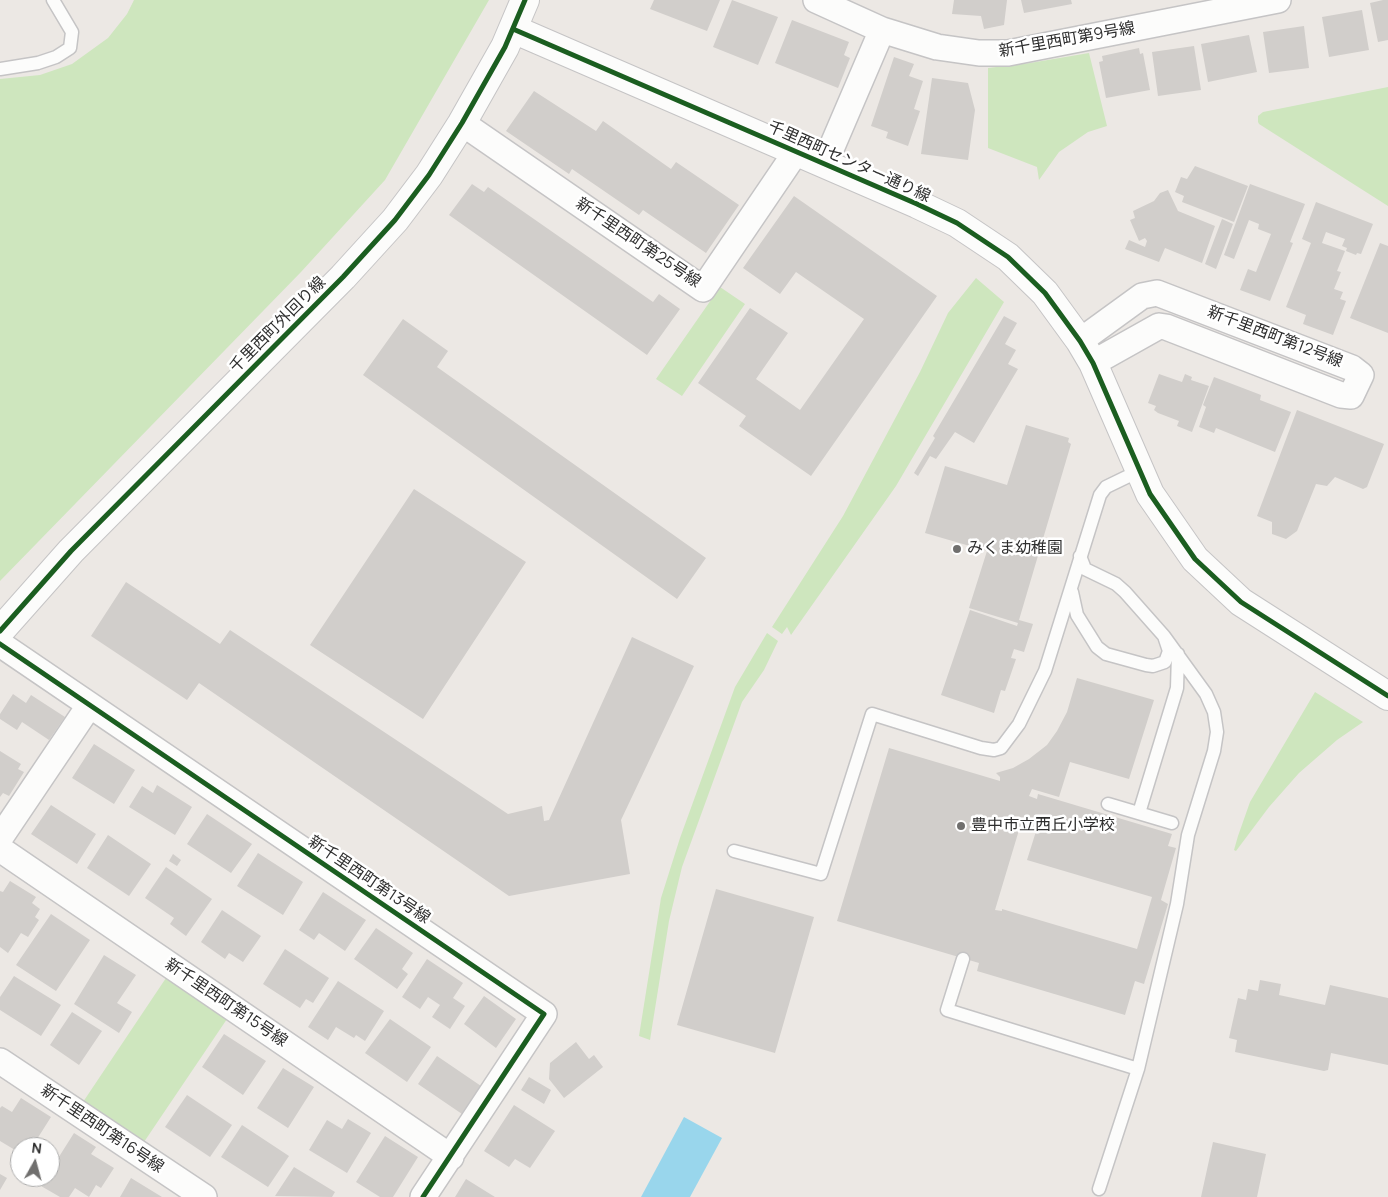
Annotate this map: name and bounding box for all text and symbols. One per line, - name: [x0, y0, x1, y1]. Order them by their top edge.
- street label: 新千里西町第9号線: [997, 19, 1137, 61]
- street label: 千里西町センター通り線: [765, 117, 933, 207]
- street label: 新千里西町第25号線: [572, 194, 704, 292]
- street label: 千里西町外回り線: [226, 273, 330, 377]
- street label: 新千里西町第12号線: [1205, 302, 1345, 372]
- place label: みくま幼稚園: [967, 539, 1063, 559]
- marker: みくま幼稚園: [951, 543, 963, 555]
- place label: 豊中市立西丘小学校: [971, 816, 1115, 836]
- marker: 豊中市立西丘小学校: [955, 820, 967, 832]
- street label: 新千里西町第13号線: [304, 832, 434, 928]
- street label: 新千里西町第15号線: [161, 955, 291, 1051]
- street label: 新千里西町第16号線: [37, 1081, 167, 1177]
- north arrow: [10, 1137, 60, 1187]
- text: N: [31, 1138, 43, 1158]

